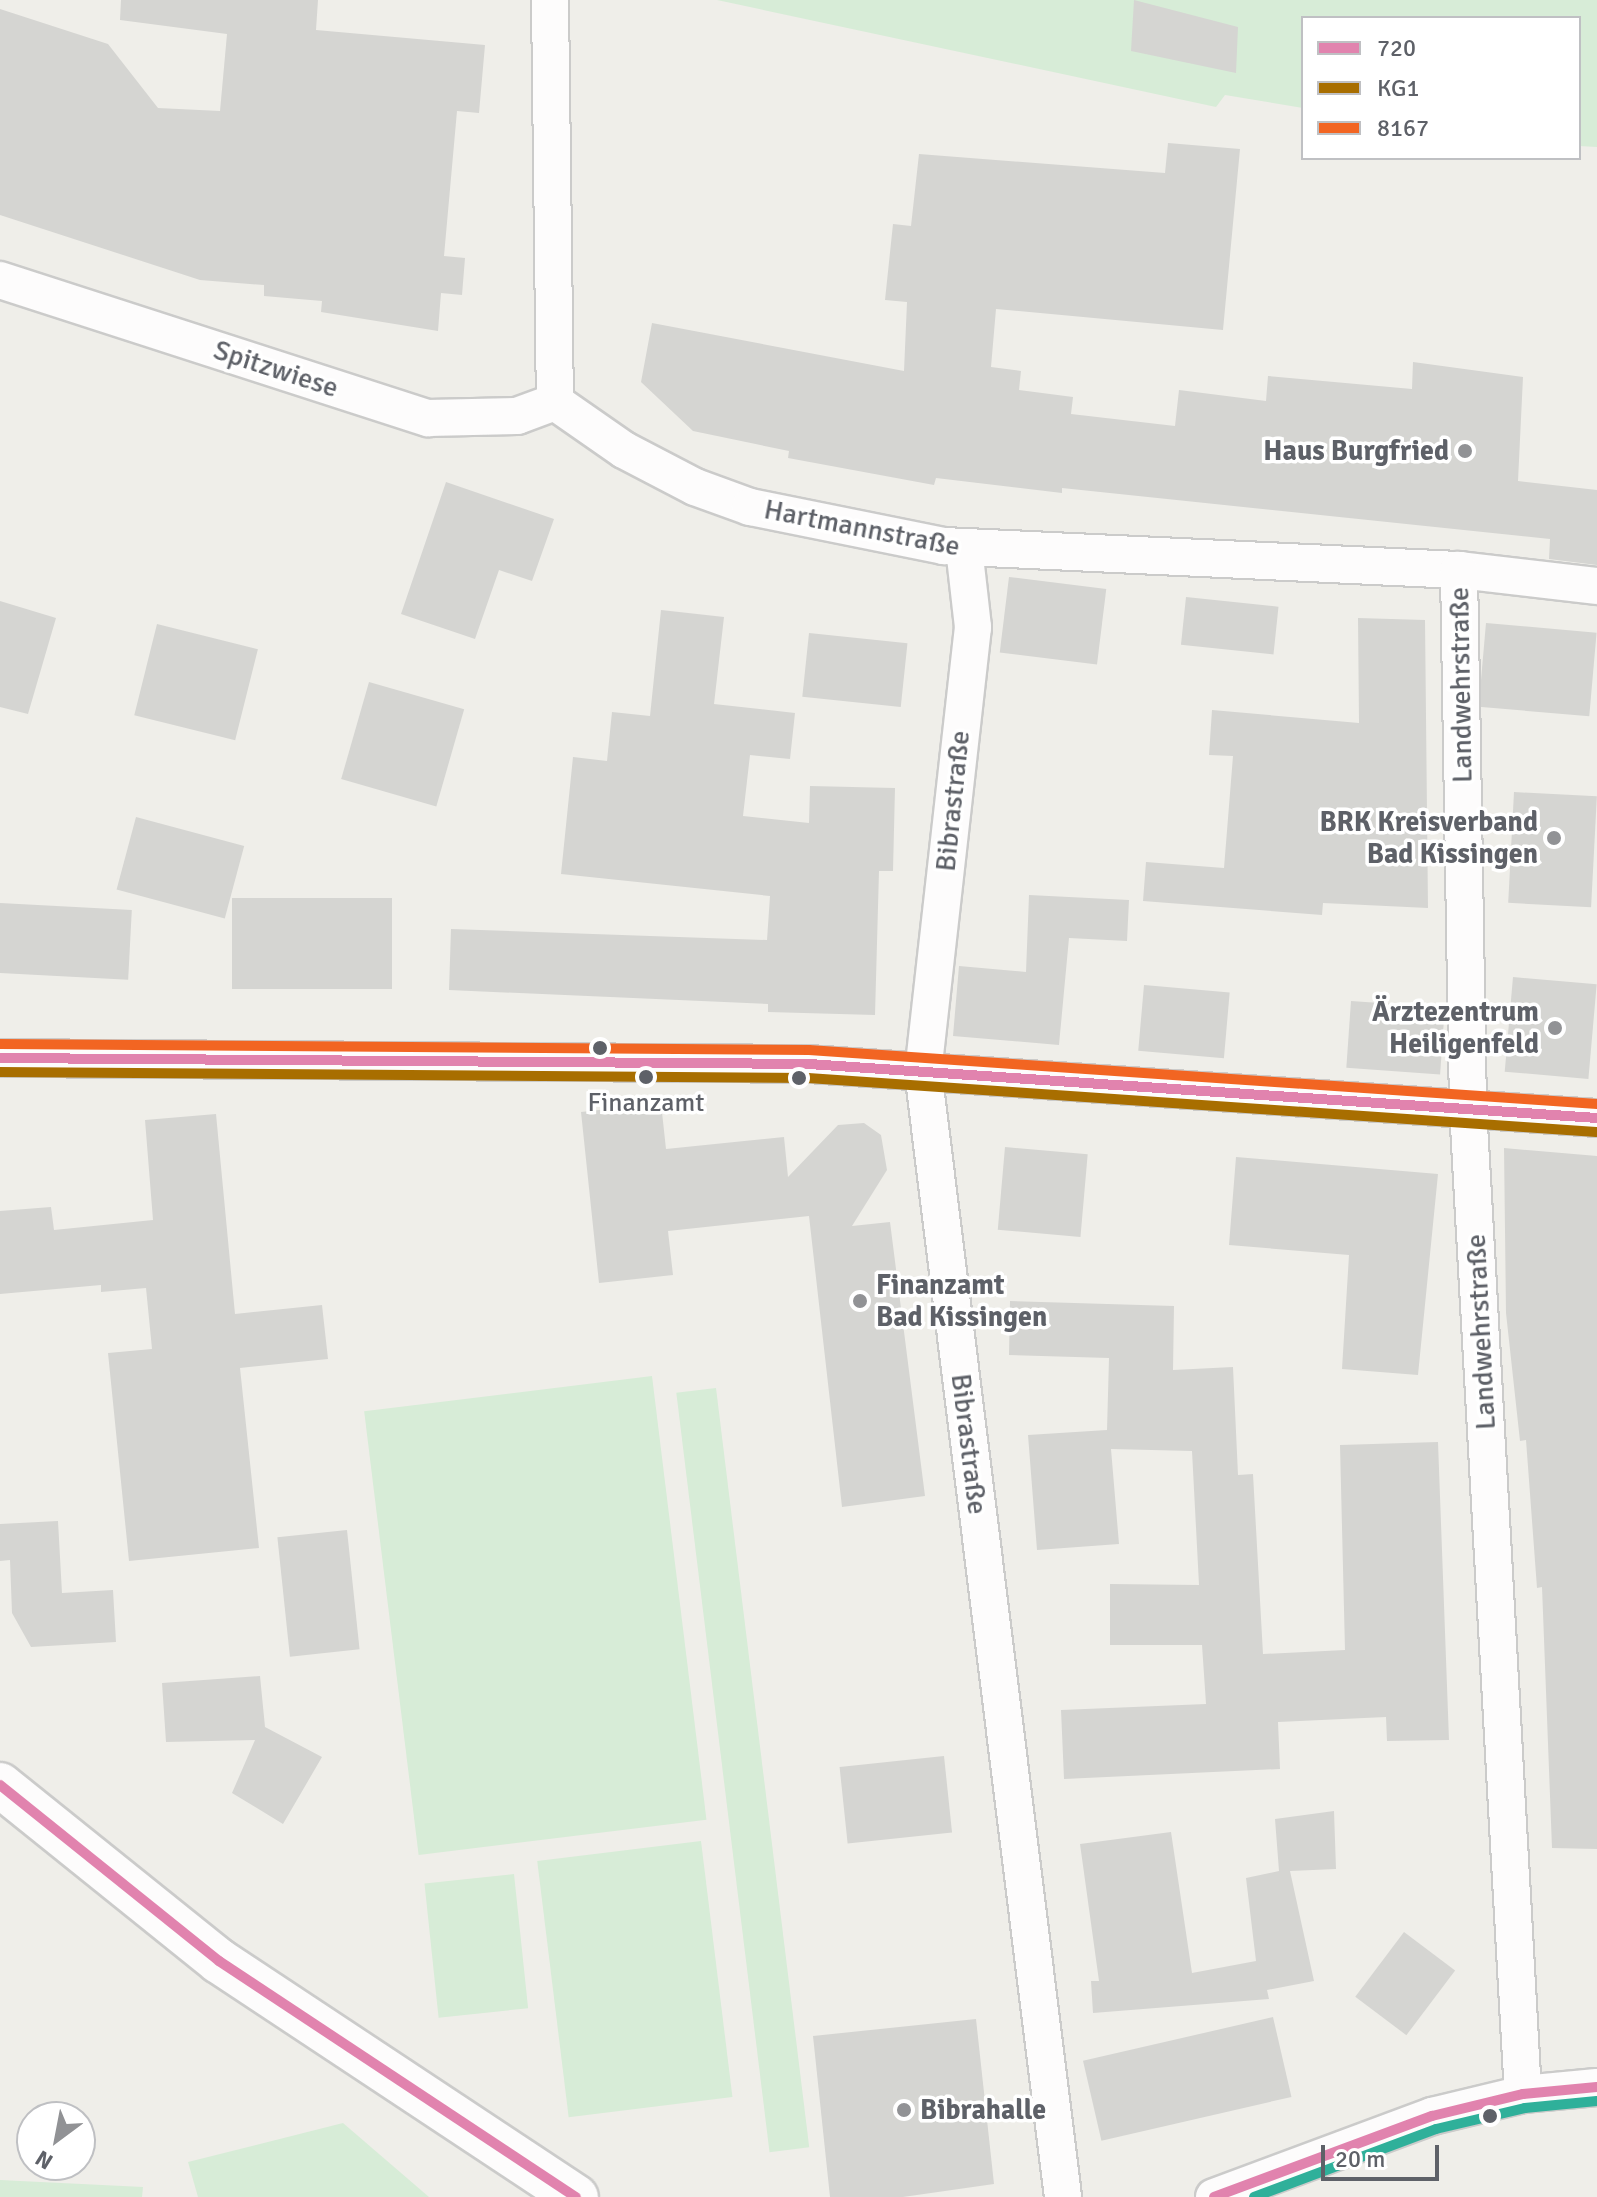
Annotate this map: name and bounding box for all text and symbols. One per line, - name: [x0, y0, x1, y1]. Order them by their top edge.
- legend: [1301, 16, 1581, 160]
- text: 720: [1377, 33, 1416, 63]
- text: KG1: [1377, 73, 1419, 103]
- text: 8167: [1377, 113, 1429, 143]
- street label: Spitzwiese: [209, 333, 343, 405]
- place label: Haus Burgfried: [1263, 434, 1449, 468]
- marker: Haus Burgfried: [1456, 442, 1474, 460]
- street label: Hartmannstraße: [761, 493, 963, 563]
- street label: Landwehrstraße: [1442, 587, 1480, 783]
- street label: Bibrastraße: [929, 729, 977, 873]
- place label: BRK Kreisverband Bad Kissingen: [1319, 805, 1538, 871]
- marker: BRK Kreisverband Bad Kissingen: [1545, 829, 1563, 847]
- place label: Ärztezentrum Heiligenfeld: [1372, 995, 1539, 1061]
- marker: Ärztezentrum Heiligenfeld: [1546, 1019, 1564, 1037]
- unlabelled marker: [592, 1040, 608, 1056]
- marker: Finanzamt: [638, 1069, 654, 1085]
- unlabelled marker: [791, 1070, 807, 1086]
- place label: Finanzamt: [588, 1088, 704, 1120]
- street label: Landwehrstraße: [1459, 1233, 1503, 1431]
- place label: Finanzamt Bad Kissingen: [876, 1268, 1047, 1334]
- marker: Finanzamt Bad Kissingen: [851, 1292, 869, 1310]
- street label: Bibrastraße: [944, 1372, 994, 1516]
- place label: Bibrahalle: [920, 2093, 1046, 2127]
- north arrow: [16, 2101, 96, 2181]
- marker: Bibrahalle: [895, 2101, 913, 2119]
- unlabelled marker: [1482, 2108, 1498, 2124]
- scale bar: [1325, 2129, 1443, 2179]
- text: 20 m: [1335, 2144, 1385, 2174]
- text: N: [30, 2145, 58, 2176]

